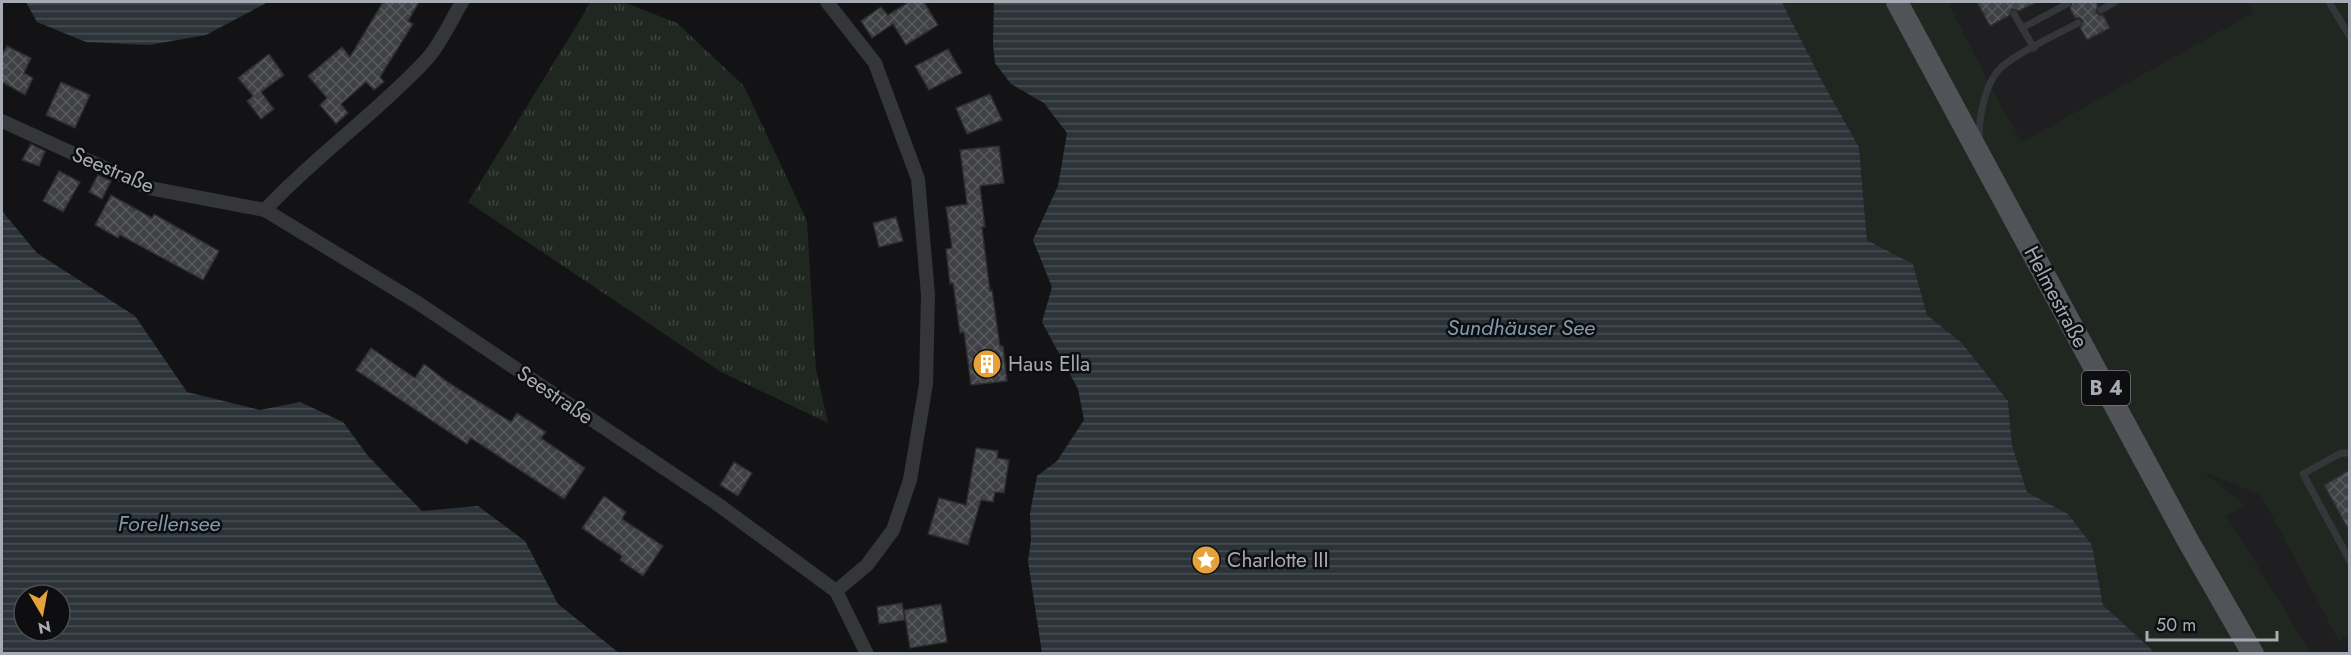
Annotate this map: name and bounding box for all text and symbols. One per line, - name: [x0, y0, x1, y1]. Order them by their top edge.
- street label: Seestraße: [67, 139, 159, 201]
- street label: Helmestraße: [2017, 241, 2095, 353]
- water label: Sundhäuser See: [1447, 311, 1595, 343]
- building icon: Haus Ella: [971, 348, 1003, 380]
- place label: Haus Ella: [1008, 349, 1090, 379]
- street label: Seestraße: [511, 358, 599, 432]
- road number: B 4: [2082, 371, 2130, 405]
- water label: Forellensee: [118, 507, 220, 539]
- place icon: Charlotte III: [1190, 544, 1222, 576]
- place label: Charlotte III: [1227, 545, 1329, 575]
- north arrow: [12, 583, 72, 643]
- scale bar: [2147, 604, 2278, 642]
- text: 50 m: [2156, 612, 2196, 638]
- text: N: [36, 615, 53, 640]

